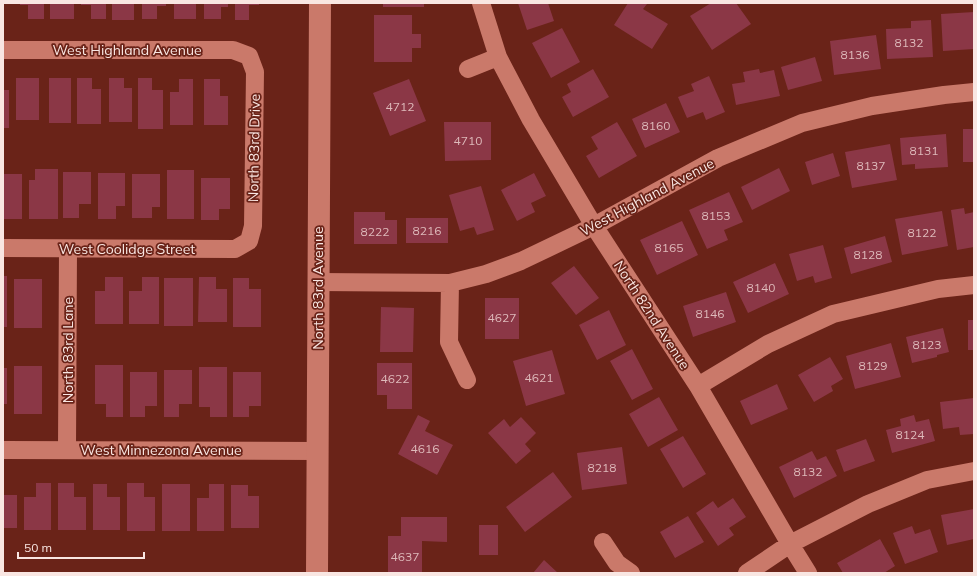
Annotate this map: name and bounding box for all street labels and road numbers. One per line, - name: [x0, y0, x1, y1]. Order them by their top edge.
- street label: West Highland Avenue: [52, 41, 202, 59]
- street label: North 83rd Drive: [244, 94, 264, 202]
- street label: West Highland Avenue: [577, 154, 717, 240]
- street label: North 83rd Avenue: [309, 226, 327, 350]
- street label: West Coolidge Street: [59, 240, 195, 258]
- street label: North 82nd Avenue: [610, 257, 694, 373]
- street label: North 83rd Lane: [59, 297, 77, 403]
- street label: West Minnezona Avenue: [80, 441, 242, 459]

